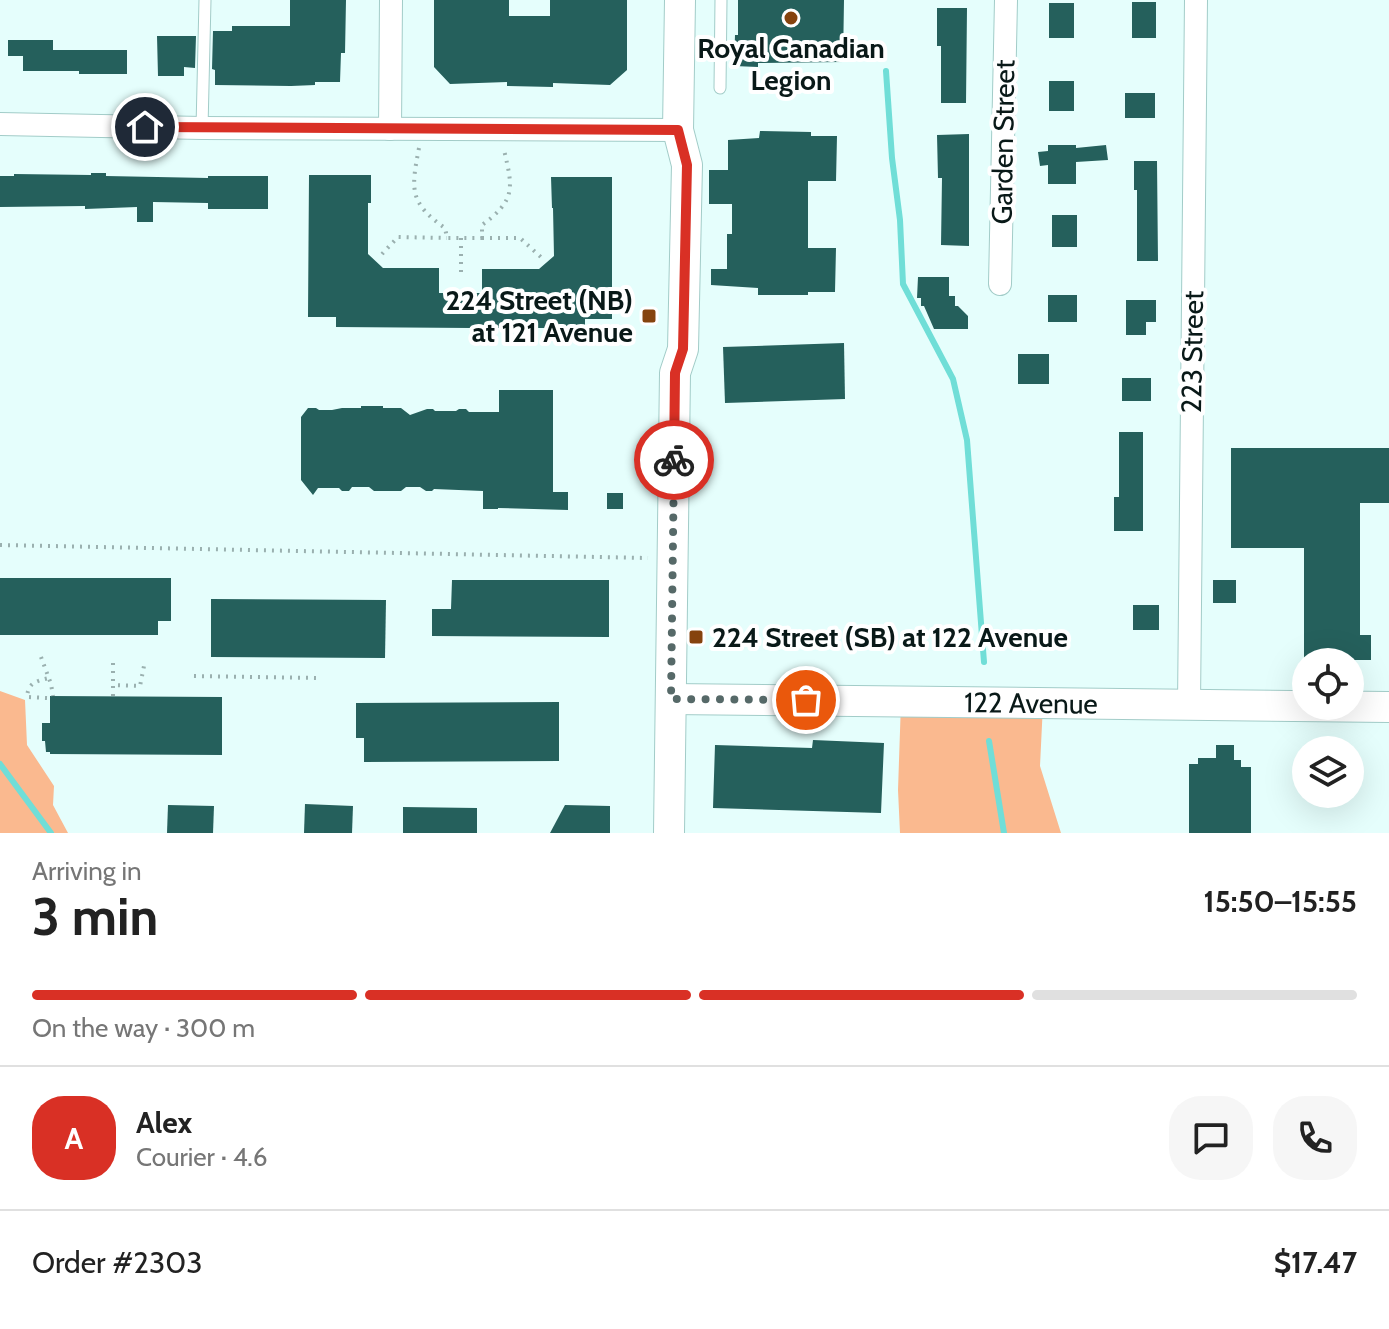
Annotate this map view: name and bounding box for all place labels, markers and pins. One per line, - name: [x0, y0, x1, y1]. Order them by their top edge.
- marker: Royal Canadian Legion: [782, 9, 800, 27]
- place label: Royal Canadian Legion: [697, 31, 885, 97]
- pin: [111, 93, 179, 161]
- place label: 224 Street (NB) at 121 Avenue: [446, 283, 633, 349]
- marker: 224 Street (NB) at 121 Avenue: [640, 307, 658, 325]
- place label: 224 Street (SB) at 122 Avenue: [712, 620, 1068, 654]
- marker: 224 Street (SB) at 122 Avenue: [687, 628, 705, 646]
- pin: [772, 666, 840, 734]

